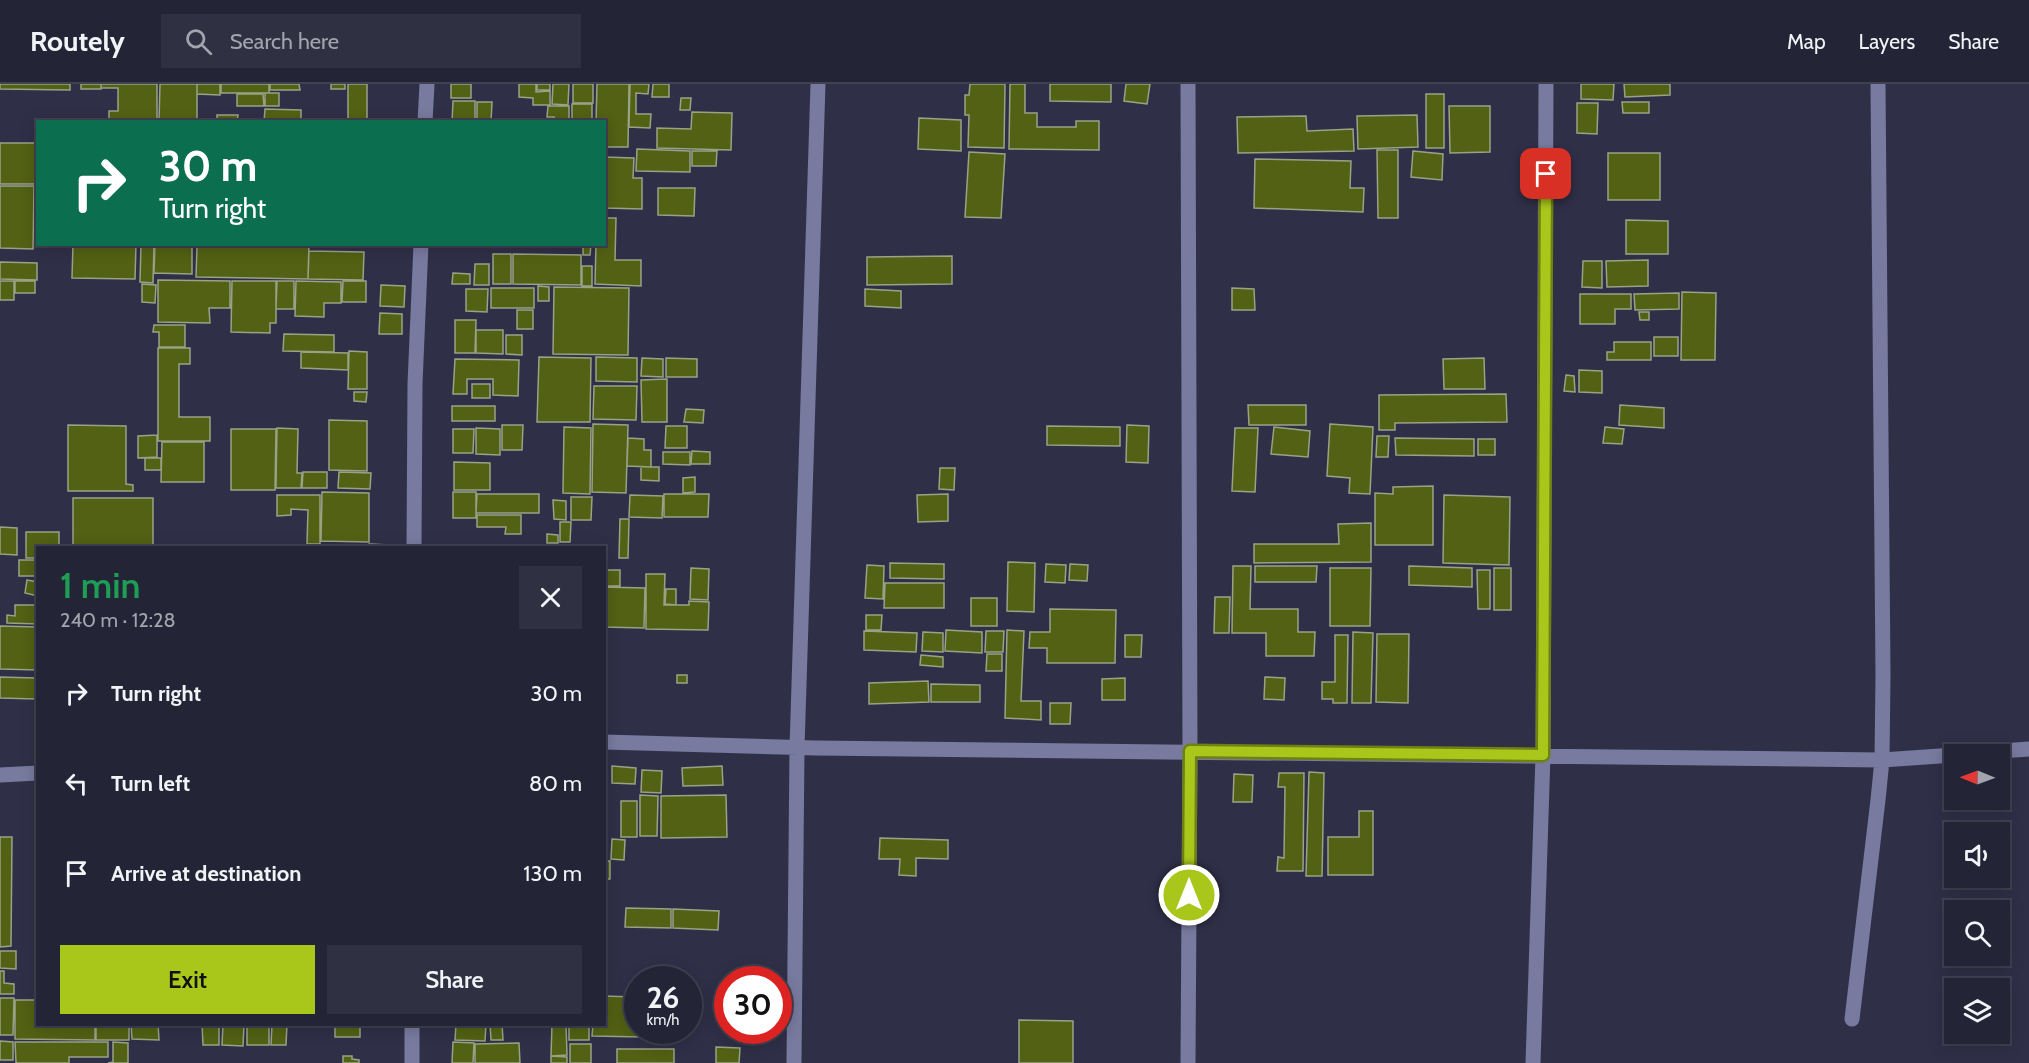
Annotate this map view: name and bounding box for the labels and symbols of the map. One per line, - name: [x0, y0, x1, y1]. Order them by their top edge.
- pin: [1520, 148, 1571, 199]
- north arrow: [1944, 744, 2010, 810]
- position arrow: [1157, 863, 1221, 927]
- speed limit sign: 30: [714, 966, 792, 1044]

